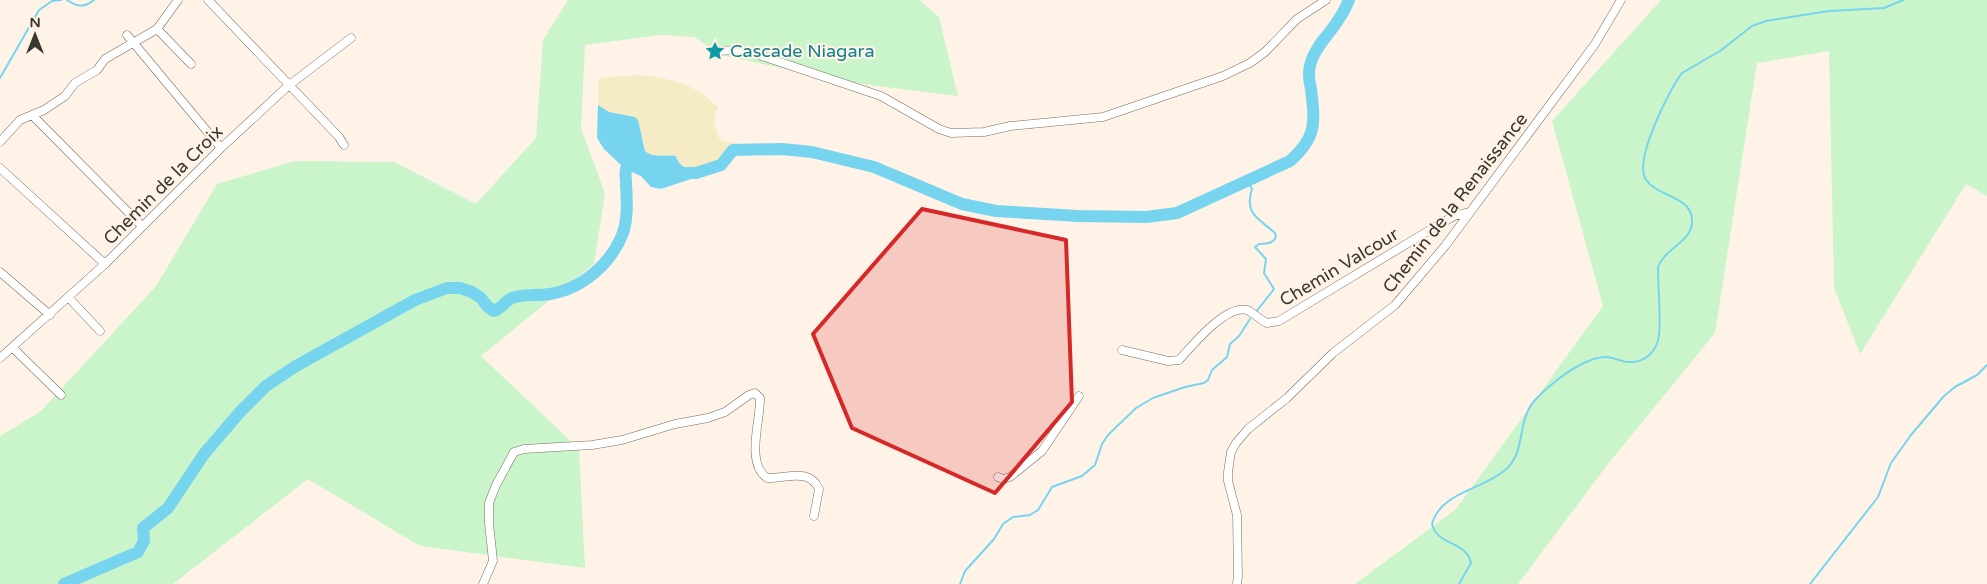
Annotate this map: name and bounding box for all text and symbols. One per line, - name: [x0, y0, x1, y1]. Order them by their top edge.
- north arrow: [10, 10, 60, 60]
- text: N: [29, 14, 41, 31]
- place icon: Cascade Niagara: [704, 40, 726, 62]
- place label: Cascade Niagara: [730, 40, 875, 62]
- street label: Chemin de la Renaissance: [1378, 109, 1532, 297]
- street label: Chemin de la Croix: [99, 121, 227, 249]
- street label: Chemin Valcour: [1276, 223, 1402, 311]

